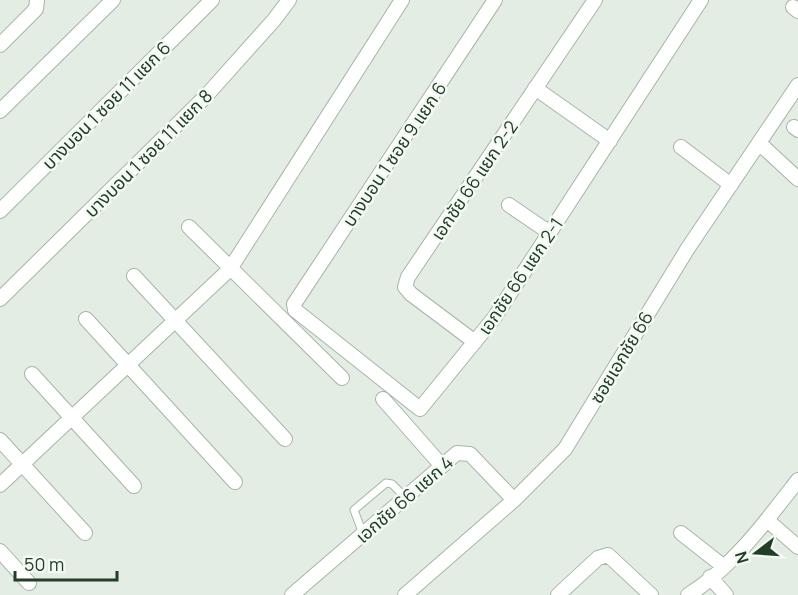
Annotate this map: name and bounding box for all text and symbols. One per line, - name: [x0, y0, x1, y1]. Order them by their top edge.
- street label: บางบอน 1 ซอย 11 แยก 6: [37, 36, 175, 174]
- street label: บางบอน 1 ซอย 9 แยก 6: [337, 77, 451, 231]
- street label: บางบอน 1 ซอย 11 แยก 8: [79, 84, 217, 222]
- street label: เอกชัย 66 แยก 2-2: [425, 116, 523, 244]
- street label: เอกชัย 66 แยก 2-1: [472, 213, 568, 339]
- street label: ซอยเอกชัย 66: [584, 306, 658, 408]
- street label: เอกชัย 66 แยก 4: [350, 450, 458, 548]
- north arrow: [726, 523, 786, 583]
- scale bar: [15, 544, 117, 582]
- text: N: [729, 549, 754, 566]
- text: 50 m: [24, 552, 64, 576]

